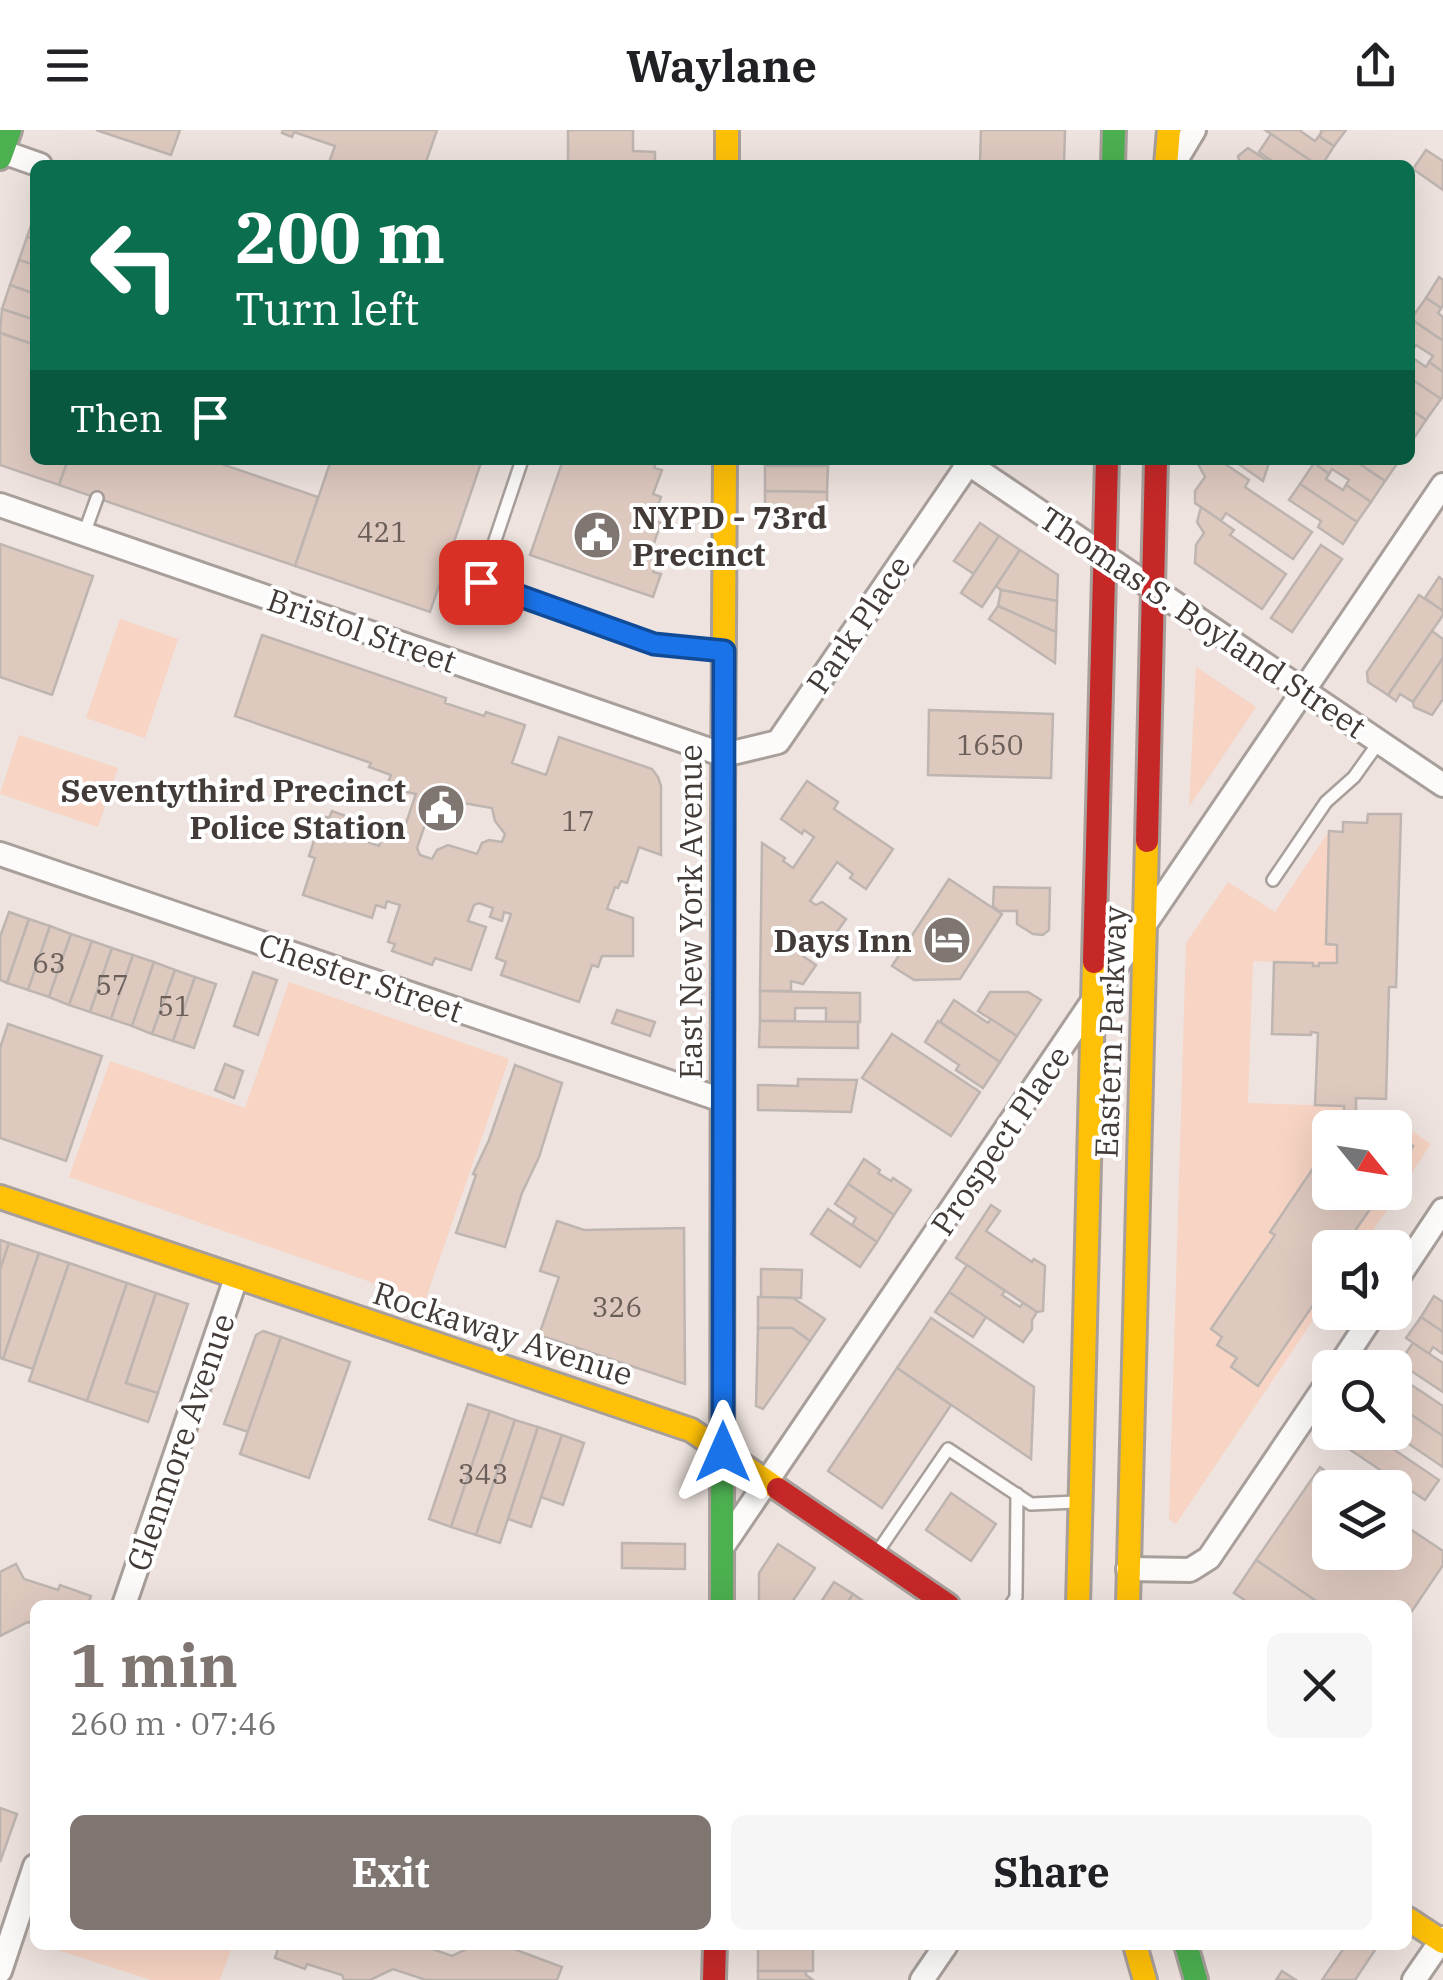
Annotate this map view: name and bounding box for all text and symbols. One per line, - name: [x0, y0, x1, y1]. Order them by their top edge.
- text: Waylane: [626, 36, 817, 94]
- icon: menu: [40, 38, 95, 93]
- icon: share: [1348, 38, 1403, 93]
- text: 200 m: [235, 191, 445, 282]
- icon: left: [70, 200, 200, 330]
- text: Turn left: [235, 279, 419, 337]
- icon: arrive: [183, 390, 238, 445]
- text: Then: [70, 393, 163, 442]
- place label: NYPD - 73rd Precinct: [632, 496, 827, 575]
- street label: Thomas S. Boyland Street: [1031, 497, 1375, 747]
- public building icon: NYPD - 73rd Precinct: [571, 509, 623, 561]
- house number: 421: [357, 513, 407, 550]
- pin: [439, 540, 524, 625]
- street label: Park Place: [796, 547, 920, 701]
- icon: arrive: [454, 555, 509, 610]
- street label: Bristol Street: [262, 578, 462, 682]
- house number: 1650: [956, 726, 1024, 763]
- street label: East New York Avenue: [669, 744, 711, 1080]
- place label: Seventythird Precinct Police Station: [60, 769, 406, 848]
- public building icon: Seventythird Precinct Police Station: [415, 782, 467, 834]
- house number: 17: [561, 802, 595, 839]
- street label: Eastern Parkway: [1085, 904, 1135, 1159]
- hotel icon: Days Inn: [921, 914, 973, 966]
- place label: Days Inn: [774, 919, 912, 961]
- street label: Chester Street: [253, 922, 469, 1032]
- house number: 63: [32, 944, 66, 981]
- house number: 57: [95, 966, 129, 1003]
- house number: 51: [157, 987, 191, 1024]
- street label: Prospect Place: [921, 1037, 1079, 1243]
- north arrow: [1312, 1110, 1412, 1210]
- map controls: [1312, 1110, 1412, 1570]
- button: sound: [1312, 1230, 1412, 1330]
- street label: Rockaway Avenue: [368, 1271, 638, 1395]
- house number: 326: [592, 1288, 642, 1325]
- street label: Glenmore Avenue: [116, 1307, 244, 1577]
- button: search: [1312, 1350, 1412, 1450]
- position arrow: [671, 1400, 775, 1504]
- house number: 343: [458, 1455, 508, 1492]
- button: layers: [1312, 1470, 1412, 1570]
- text: 1 min: [70, 1625, 238, 1704]
- button: close: [1267, 1633, 1372, 1738]
- text: 260 m · 07:46: [70, 1702, 277, 1744]
- button: Exit: [70, 1815, 711, 1930]
- button: Share: [731, 1815, 1372, 1930]

